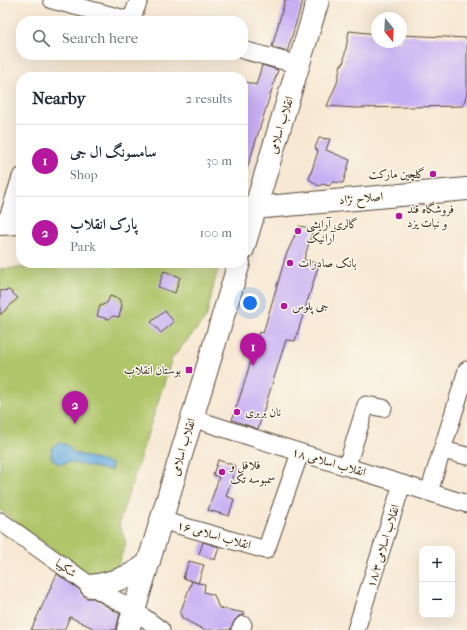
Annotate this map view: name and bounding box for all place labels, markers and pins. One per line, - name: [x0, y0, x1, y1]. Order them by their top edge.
- place label: گلچین مارکت: [369, 166, 425, 182]
- marker: گلچین مارکت: [428, 169, 438, 179]
- place label: فروشگاه قند و نبات یزد: [407, 201, 454, 231]
- marker: فروشگاه قند و نبات یزد: [394, 211, 404, 221]
- place label: گالری آرایشی آرانیک: [306, 216, 358, 245]
- marker: گالری آرایشی آرانیک: [293, 226, 303, 236]
- place label: بانک صادرات: [298, 256, 357, 270]
- marker: بانک صادرات: [285, 258, 295, 268]
- place label: جی پلوس: [292, 299, 329, 315]
- marker: جی پلوس: [279, 301, 289, 311]
- pin: 1: [240, 333, 266, 366]
- place label: بوستان انقلاب: [124, 363, 181, 378]
- marker: بوستان انقلاب: [184, 365, 194, 375]
- pin: 2: [62, 391, 88, 424]
- place label: نان بربری: [245, 405, 281, 419]
- marker: نان بربری: [232, 407, 242, 417]
- place label: فلافل و سمبوسه تک: [228, 458, 275, 487]
- marker: فلافل و سمبوسه تک: [217, 467, 227, 477]

